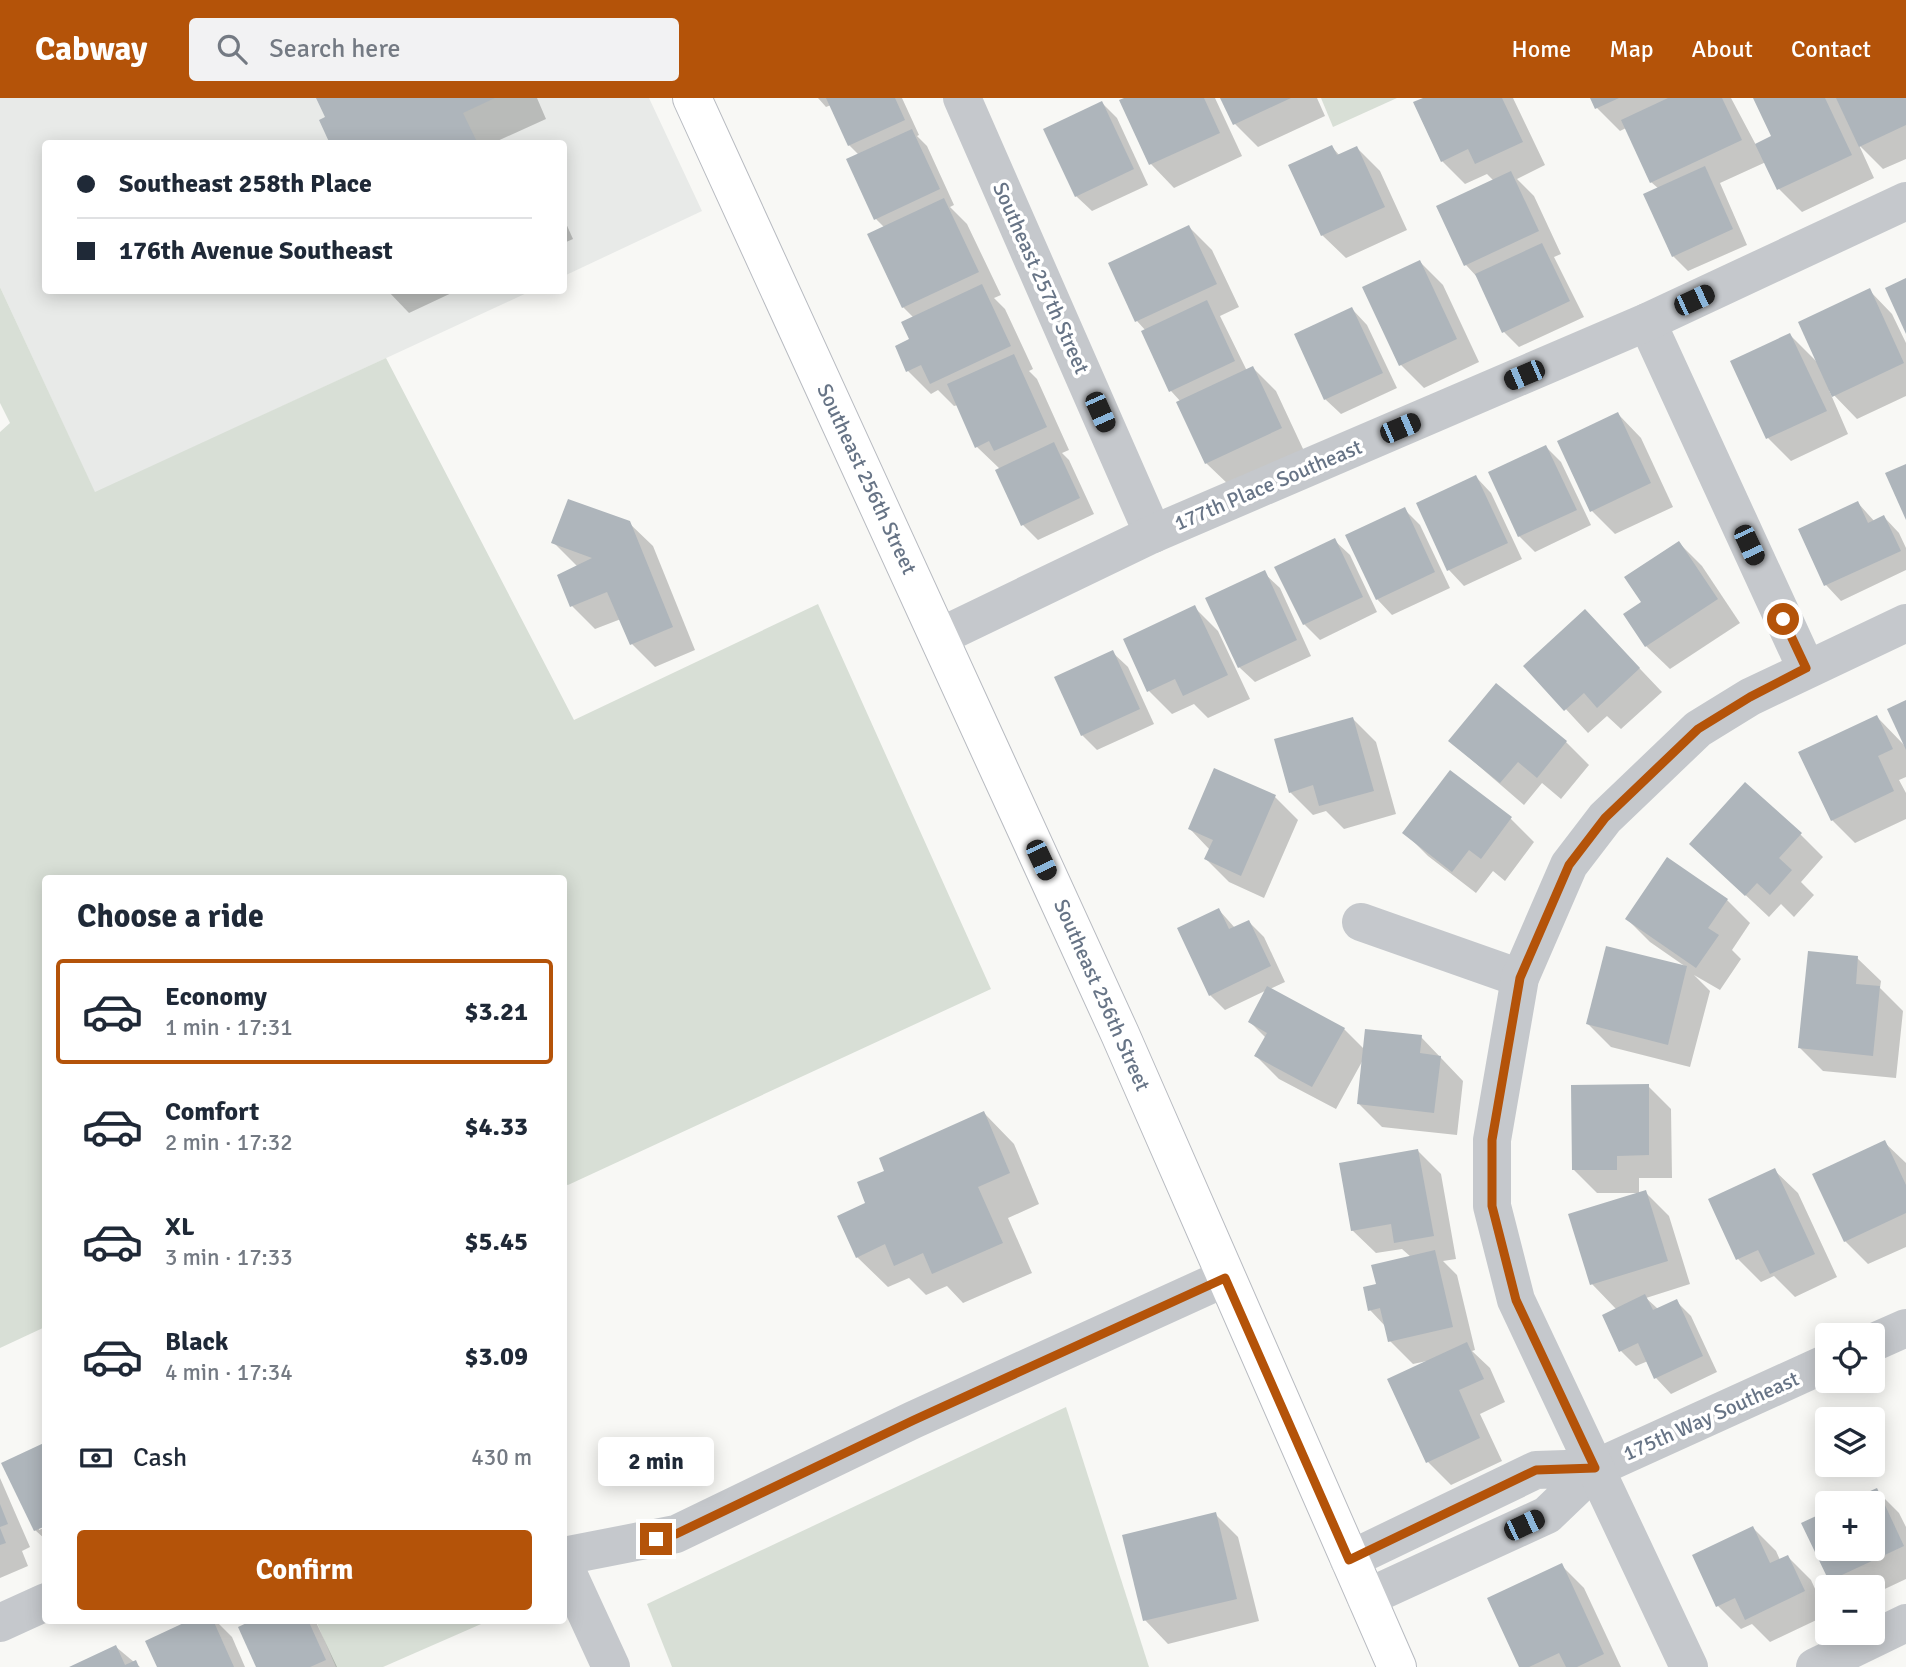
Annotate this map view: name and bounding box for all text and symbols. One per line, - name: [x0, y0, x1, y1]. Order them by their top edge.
- search box: [189, 18, 679, 81]
- text: Cabway: [35, 29, 147, 70]
- icon: search: [213, 30, 251, 68]
- text: Search here: [269, 33, 400, 65]
- text: Home: [1511, 34, 1571, 64]
- text: Map: [1609, 34, 1654, 64]
- text: About: [1692, 34, 1753, 64]
- text: Contact: [1791, 34, 1871, 64]
- text: Southeast 258th Place: [119, 168, 372, 200]
- street label: Southeast 257th Street: [987, 178, 1095, 378]
- text: 176th Avenue Southeast: [119, 235, 393, 267]
- car: [1671, 282, 1718, 318]
- car: [1501, 357, 1548, 393]
- street label: Southeast 256th Street: [811, 380, 923, 578]
- car: [1082, 389, 1119, 435]
- car: [1377, 410, 1424, 446]
- street label: 177th Place Southeast: [1170, 434, 1366, 536]
- car: [1731, 522, 1768, 568]
- route start: [1767, 603, 1799, 635]
- car: [1023, 837, 1060, 883]
- street label: Southeast 256th Street: [1048, 895, 1156, 1095]
- text: Choose a ride: [77, 897, 264, 936]
- icon: car: [81, 980, 144, 1043]
- text: Economy: [165, 981, 267, 1013]
- text: $3.21: [464, 996, 528, 1028]
- text: 1 min · 17:31: [165, 1013, 293, 1042]
- icon: car: [81, 1095, 144, 1158]
- text: Comfort: [165, 1096, 259, 1128]
- text: $4.33: [464, 1111, 528, 1143]
- text: 2 min · 17:32: [165, 1128, 293, 1157]
- icon: car: [81, 1210, 144, 1273]
- text: XL: [165, 1211, 195, 1243]
- text: $5.45: [464, 1226, 528, 1258]
- text: 3 min · 17:33: [165, 1243, 293, 1272]
- map controls: [1815, 1323, 1885, 1645]
- button: locate: [1815, 1323, 1885, 1393]
- icon: car: [81, 1325, 144, 1388]
- text: Black: [165, 1326, 228, 1358]
- text: $3.09: [464, 1341, 528, 1373]
- text: 4 min · 17:34: [165, 1358, 293, 1387]
- street label: 175th Way Southeast: [1619, 1366, 1803, 1466]
- button: layers: [1815, 1407, 1885, 1477]
- callout: 2 min: [598, 1438, 714, 1486]
- icon: cash: [77, 1439, 115, 1477]
- text: Cash: [133, 1442, 187, 1474]
- text: 430 m: [471, 1443, 532, 1472]
- text: 2 min: [628, 1447, 684, 1476]
- button: +: [1815, 1491, 1885, 1561]
- car: [1501, 1507, 1548, 1543]
- route end: [640, 1523, 672, 1555]
- button: Confirm: [77, 1530, 532, 1610]
- button: −: [1815, 1575, 1885, 1645]

